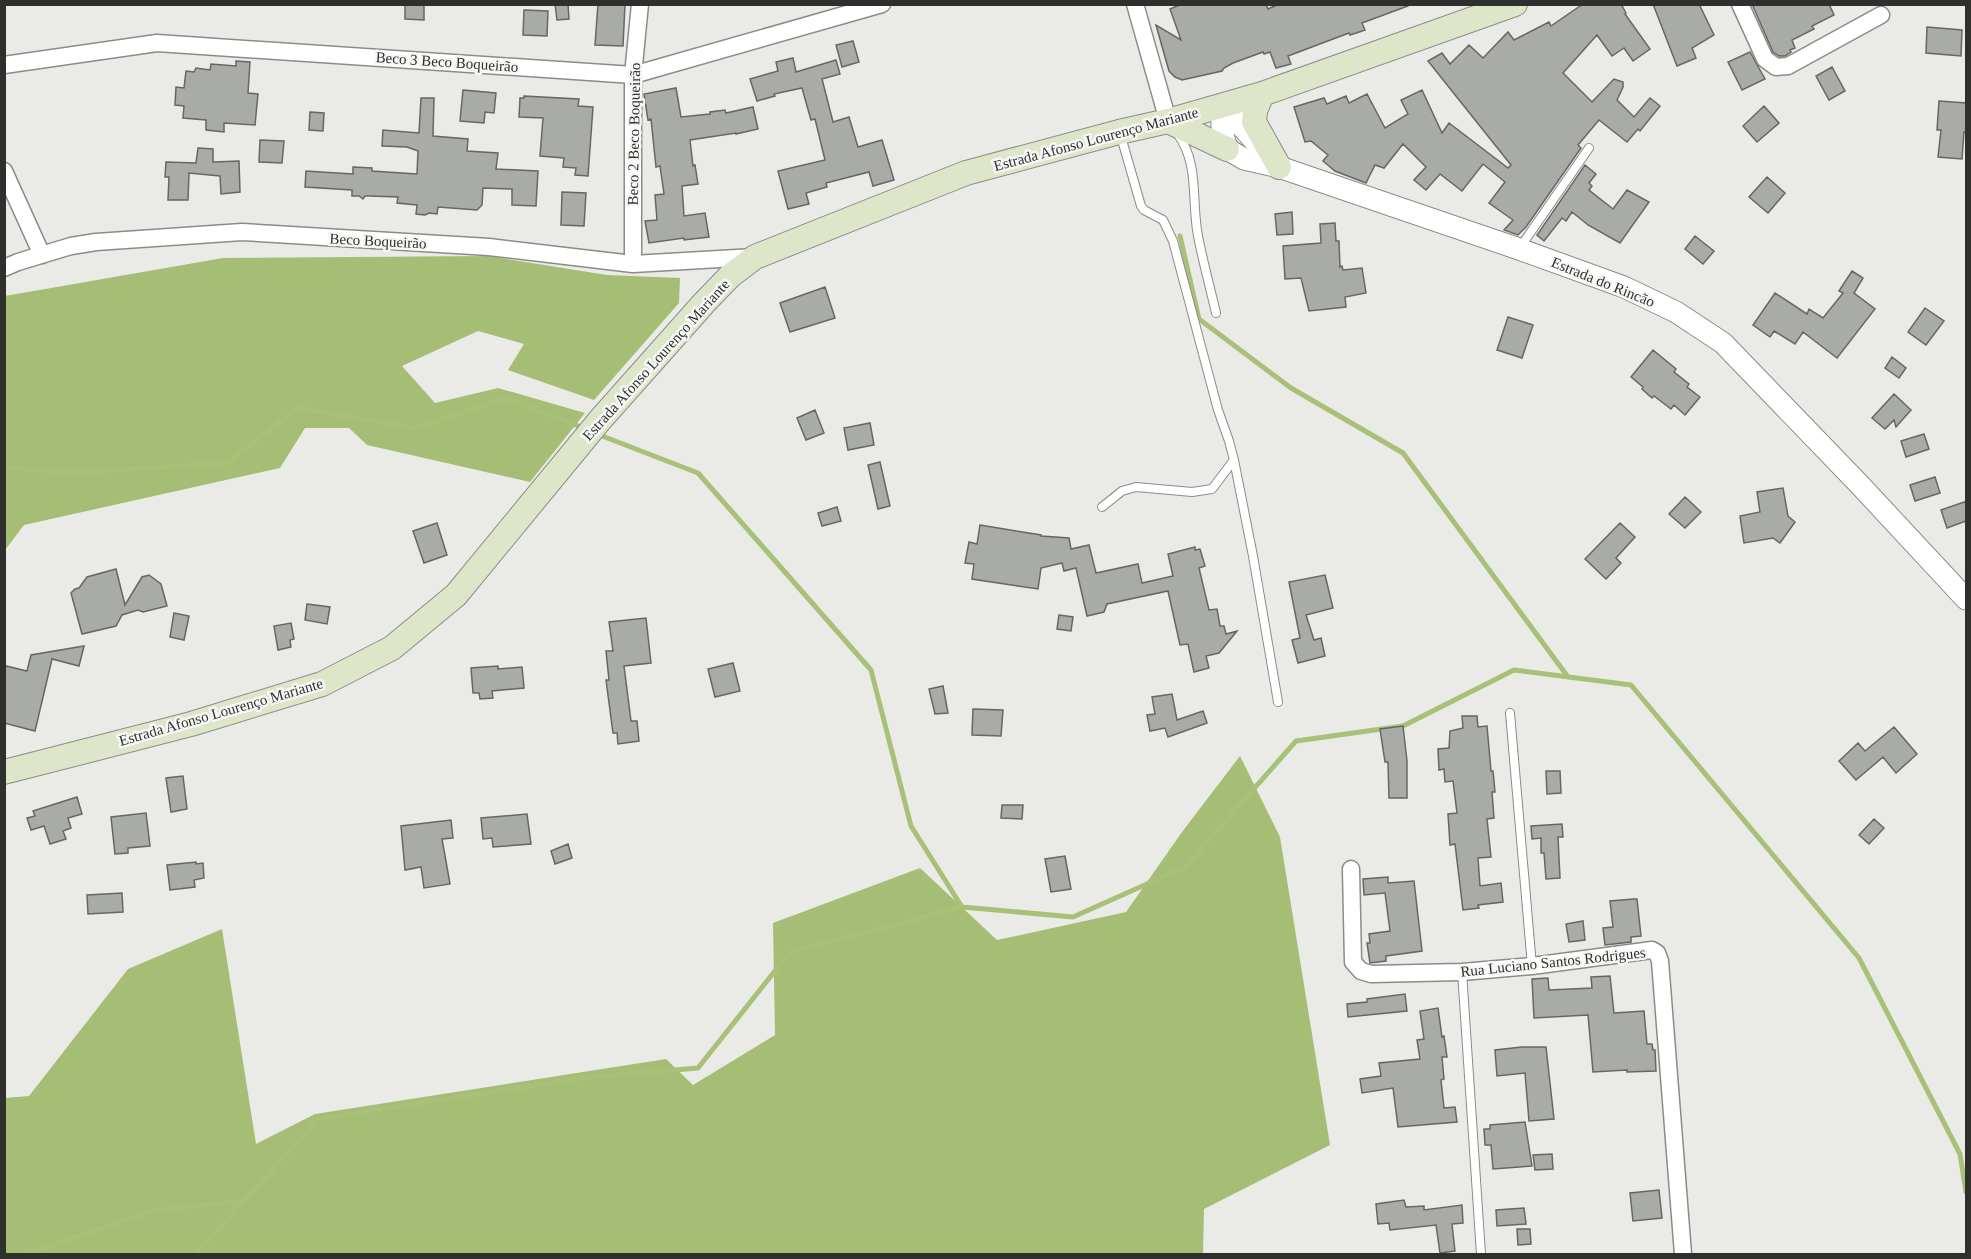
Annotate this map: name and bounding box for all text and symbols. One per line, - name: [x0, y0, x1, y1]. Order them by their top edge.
- street label: Beco 3 Beco Boqueirão: [375, 49, 519, 75]
- street label: Beco 2 Beco Boqueirão: [625, 62, 643, 206]
- street label: Estrada Afonso Lourenço Mariante: [992, 104, 1200, 174]
- street label: Beco Boqueirão: [329, 230, 427, 252]
- street label: Estrada do Rincão: [1549, 254, 1657, 310]
- street label: Estrada Afonso Lourenço Mariante: [579, 276, 733, 444]
- street label: Estrada Afonso Lourenço Mariante: [117, 675, 325, 749]
- street label: Rua Luciano Santos Rodrigues: [1460, 944, 1647, 980]

